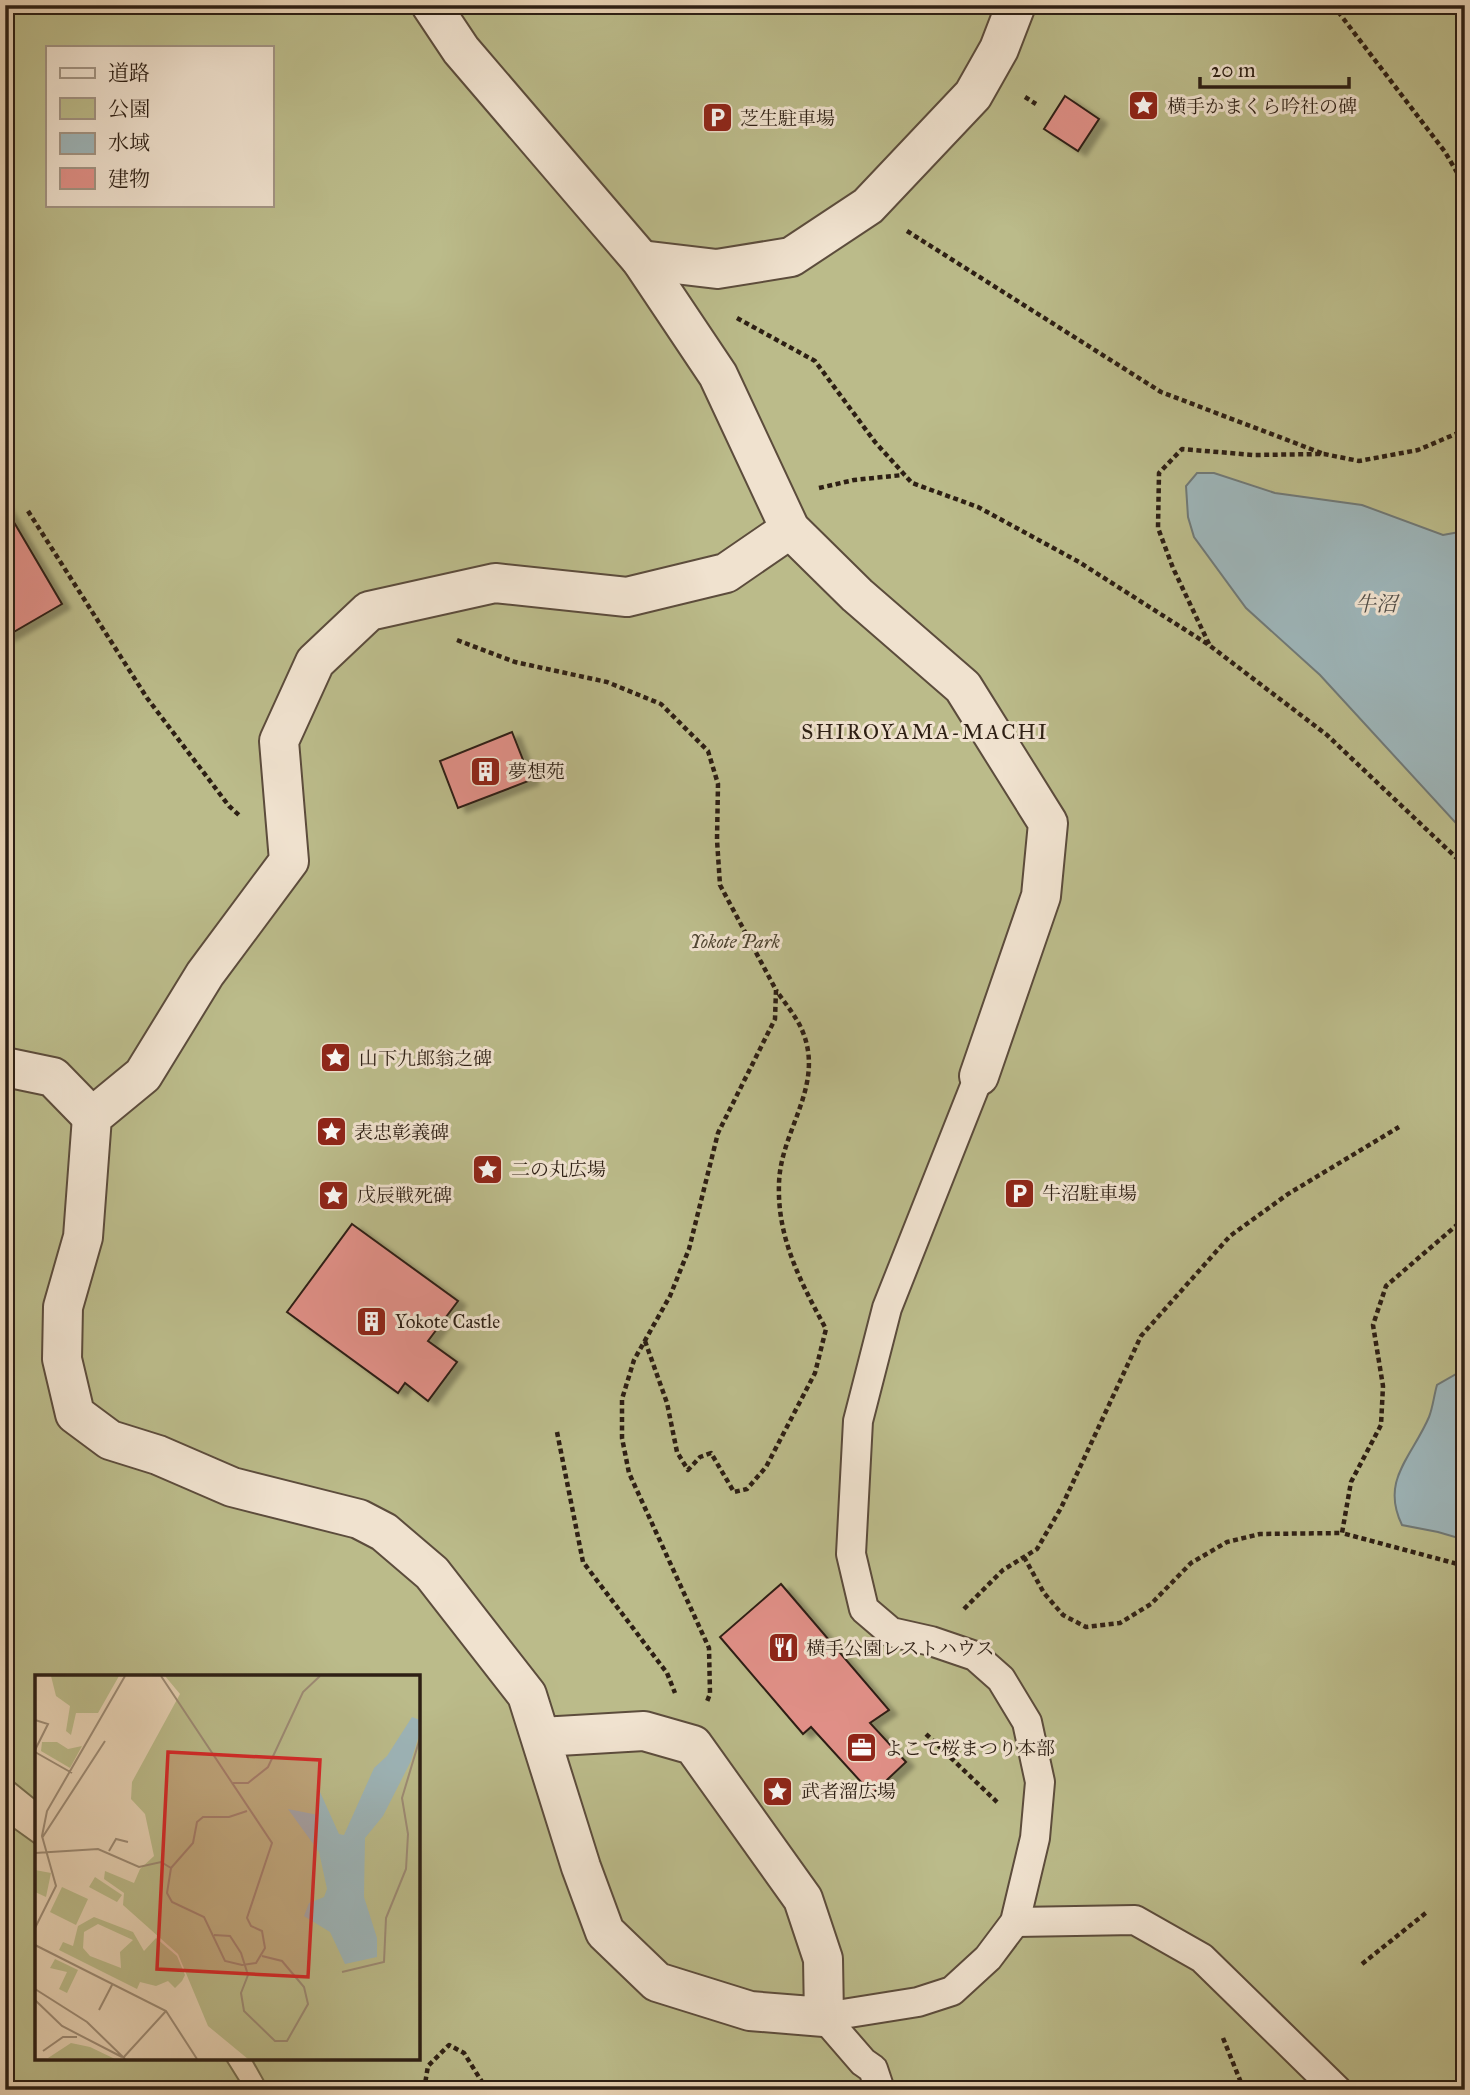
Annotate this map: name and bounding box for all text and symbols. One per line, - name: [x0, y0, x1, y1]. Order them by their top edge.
- legend: [46, 46, 273, 206]
- scale bar: [1200, 46, 1349, 90]
- text: 20 m: [1211, 57, 1256, 83]
- text: 道路: [108, 60, 150, 86]
- place icon: 横手かまくら吟社の碑: [1127, 89, 1161, 123]
- place label: 横手かまくら吟社の碑: [1167, 95, 1357, 118]
- text: 公園: [108, 96, 150, 122]
- parking icon: 芝生駐車場: [700, 101, 734, 135]
- place label: 芝生駐車場: [740, 107, 835, 130]
- text: 水域: [108, 130, 150, 156]
- text: 建物: [108, 166, 150, 192]
- water label: 牛沼: [1355, 591, 1400, 617]
- district label: SHIROYAMA-MACHI: [801, 719, 1049, 745]
- building icon: 夢想苑: [468, 754, 502, 788]
- place label: 夢想苑: [508, 760, 565, 783]
- park label: Yokote Park: [690, 930, 781, 953]
- place icon: 山下九郎翁之碑: [319, 1041, 353, 1075]
- place label: 山下九郎翁之碑: [359, 1047, 492, 1070]
- place icon: 表忠彰義碑: [314, 1115, 348, 1149]
- place label: 表忠彰義碑: [354, 1121, 449, 1144]
- place icon: 二の丸広場: [471, 1152, 505, 1186]
- place label: 二の丸広場: [511, 1158, 606, 1181]
- parking icon: 牛沼駐車場: [1002, 1176, 1036, 1210]
- place icon: 戊辰戦死碑: [317, 1178, 351, 1212]
- place label: 牛沼駐車場: [1042, 1182, 1137, 1205]
- place label: 戊辰戦死碑: [357, 1184, 452, 1207]
- building icon: Yokote Castle: [355, 1304, 389, 1338]
- place label: Yokote Castle: [395, 1310, 500, 1333]
- restaurant icon: 横手公園レストハウス: [766, 1631, 800, 1665]
- place label: 横手公園レストハウス: [806, 1637, 994, 1660]
- inset map: [35, 1675, 420, 2060]
- office icon: よこて桜まつり本部: [844, 1731, 878, 1765]
- place label: よこて桜まつり本部: [884, 1737, 1055, 1760]
- place icon: 武者溜広場: [761, 1774, 795, 1808]
- place label: 武者溜広場: [801, 1780, 896, 1803]

